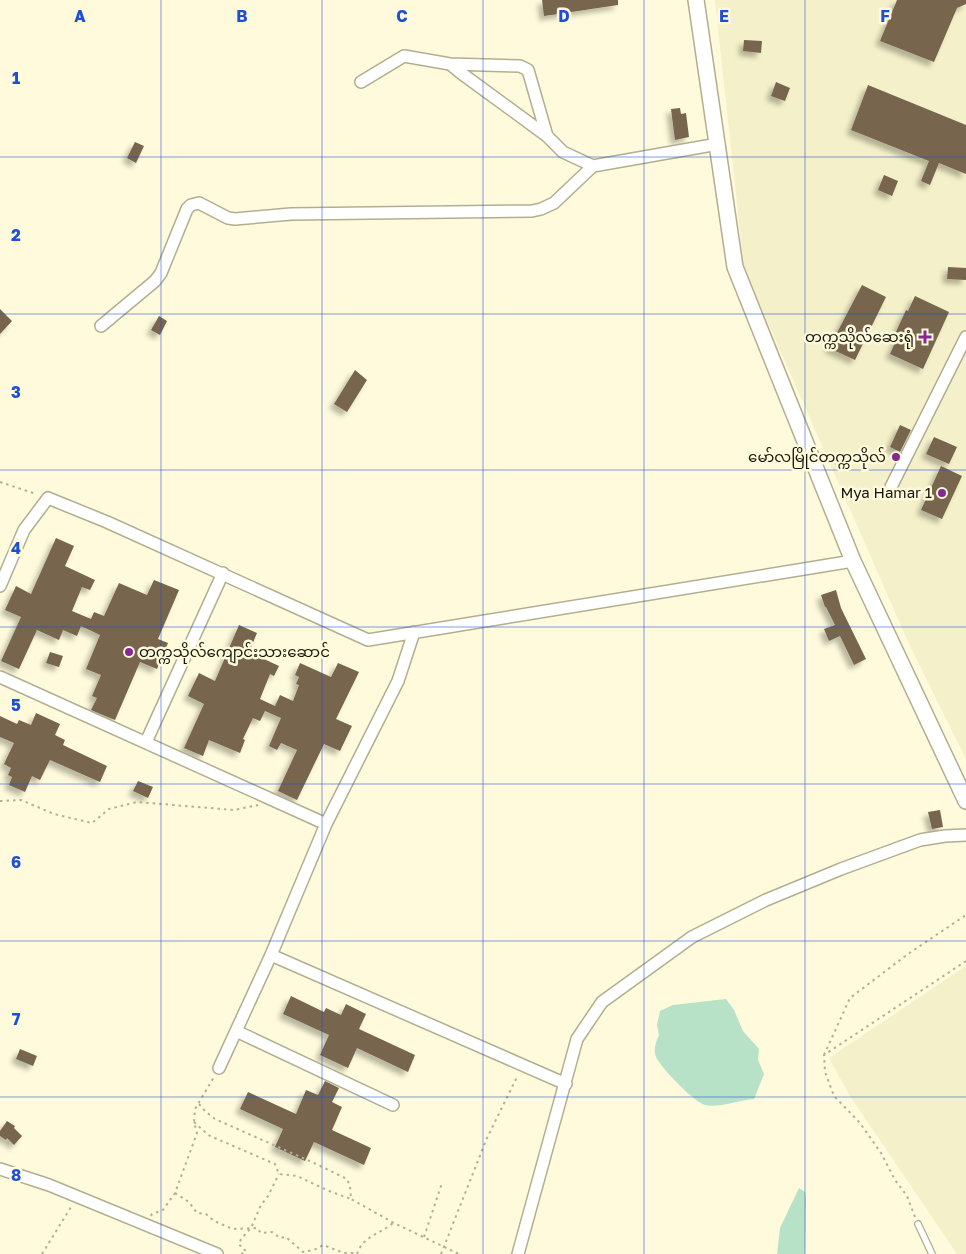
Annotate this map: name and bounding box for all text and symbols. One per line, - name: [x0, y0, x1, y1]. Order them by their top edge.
- text: A: [74, 6, 86, 26]
- text: B: [236, 6, 248, 26]
- text: C: [396, 6, 408, 26]
- text: D: [558, 6, 570, 26]
- text: E: [719, 6, 729, 26]
- text: F: [880, 6, 890, 26]
- text: 1: [12, 68, 20, 88]
- text: 2: [11, 225, 21, 245]
- place label: တက္ကသိုလ်ဆေးရုံ: [805, 327, 914, 349]
- marker: တက္ကသိုလ်ဆေးရုံ: [918, 330, 932, 344]
- text: 3: [11, 382, 21, 402]
- place label: မော်လမြိုင်တက္ကသိုလ်: [748, 447, 886, 469]
- marker: မော်လမြိုင်တက္ကသိုလ်: [890, 451, 902, 463]
- place label: Mya Hamar 1: [840, 483, 932, 501]
- marker: Mya Hamar 1: [936, 487, 948, 499]
- text: 4: [11, 538, 21, 558]
- place label: တက္ကသိုလ်ကျောင်းသားဆောင်: [139, 642, 330, 664]
- marker: တက္ကသိုလ်ကျောင်းသားဆောင်: [123, 646, 135, 658]
- text: 5: [11, 695, 21, 715]
- text: 6: [11, 852, 21, 872]
- text: 7: [12, 1009, 21, 1029]
- text: 8: [11, 1165, 21, 1185]

